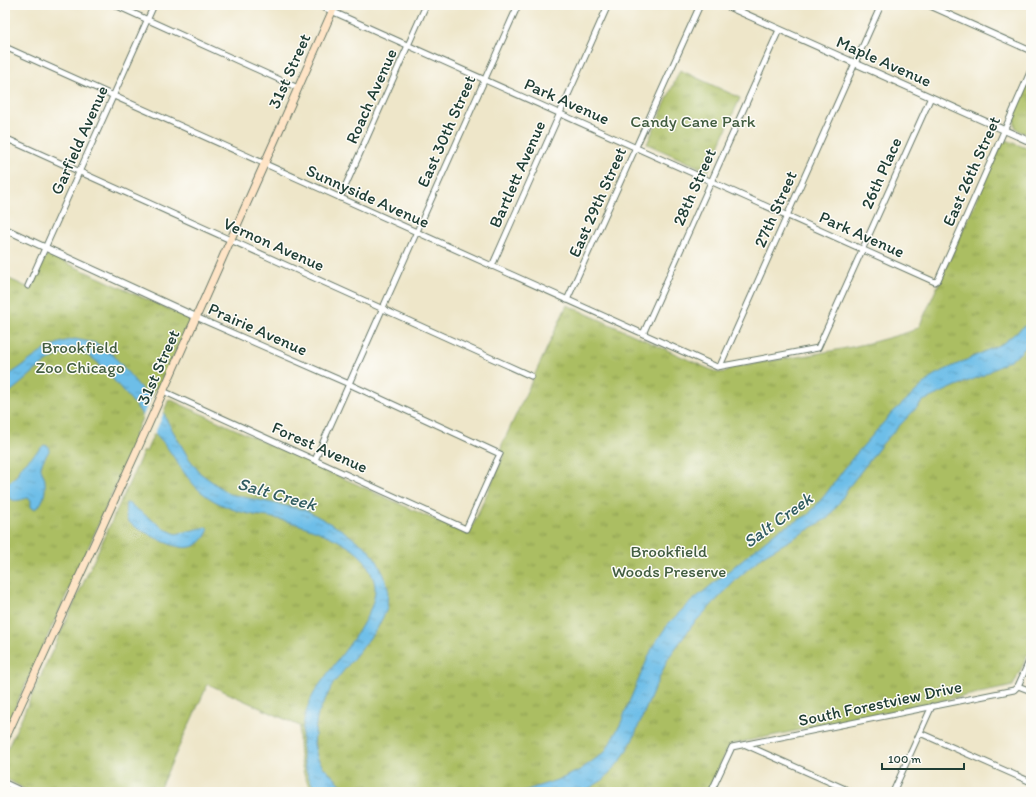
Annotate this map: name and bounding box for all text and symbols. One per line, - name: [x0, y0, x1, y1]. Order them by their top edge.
- street label: 31st Street: [264, 30, 315, 112]
- street label: Maple Avenue: [833, 31, 935, 91]
- street label: Roach Avenue: [341, 45, 401, 147]
- street label: East 30th Street: [412, 72, 480, 190]
- street label: Park Avenue: [521, 73, 613, 129]
- street label: Garfield Avenue: [46, 82, 112, 198]
- park label: Candy Cane Park: [630, 111, 756, 131]
- street label: East 26th Street: [938, 113, 1004, 229]
- street label: Bartlett Avenue: [484, 117, 550, 231]
- street label: 26th Place: [856, 134, 906, 212]
- street label: East 29th Street: [564, 144, 630, 260]
- street label: 28th Street: [668, 145, 720, 229]
- street label: Sunnyside Avenue: [303, 160, 433, 232]
- street label: 27th Street: [749, 167, 801, 250]
- street label: Park Avenue: [816, 206, 908, 262]
- street label: Vernon Avenue: [220, 213, 328, 275]
- street label: Prairie Avenue: [205, 298, 311, 360]
- street label: 31st Street: [133, 326, 184, 408]
- park label: Brookfield Zoo Chicago: [35, 337, 125, 377]
- street label: Forest Avenue: [269, 417, 371, 477]
- water label: Salt Creek: [235, 472, 320, 516]
- water label: Salt Creek: [739, 486, 818, 553]
- park label: Brookfield Woods Preserve: [612, 541, 726, 581]
- street label: South Forestview Drive: [797, 676, 963, 730]
- scale bar: [882, 745, 964, 771]
- text: 100 m: [888, 752, 921, 766]

